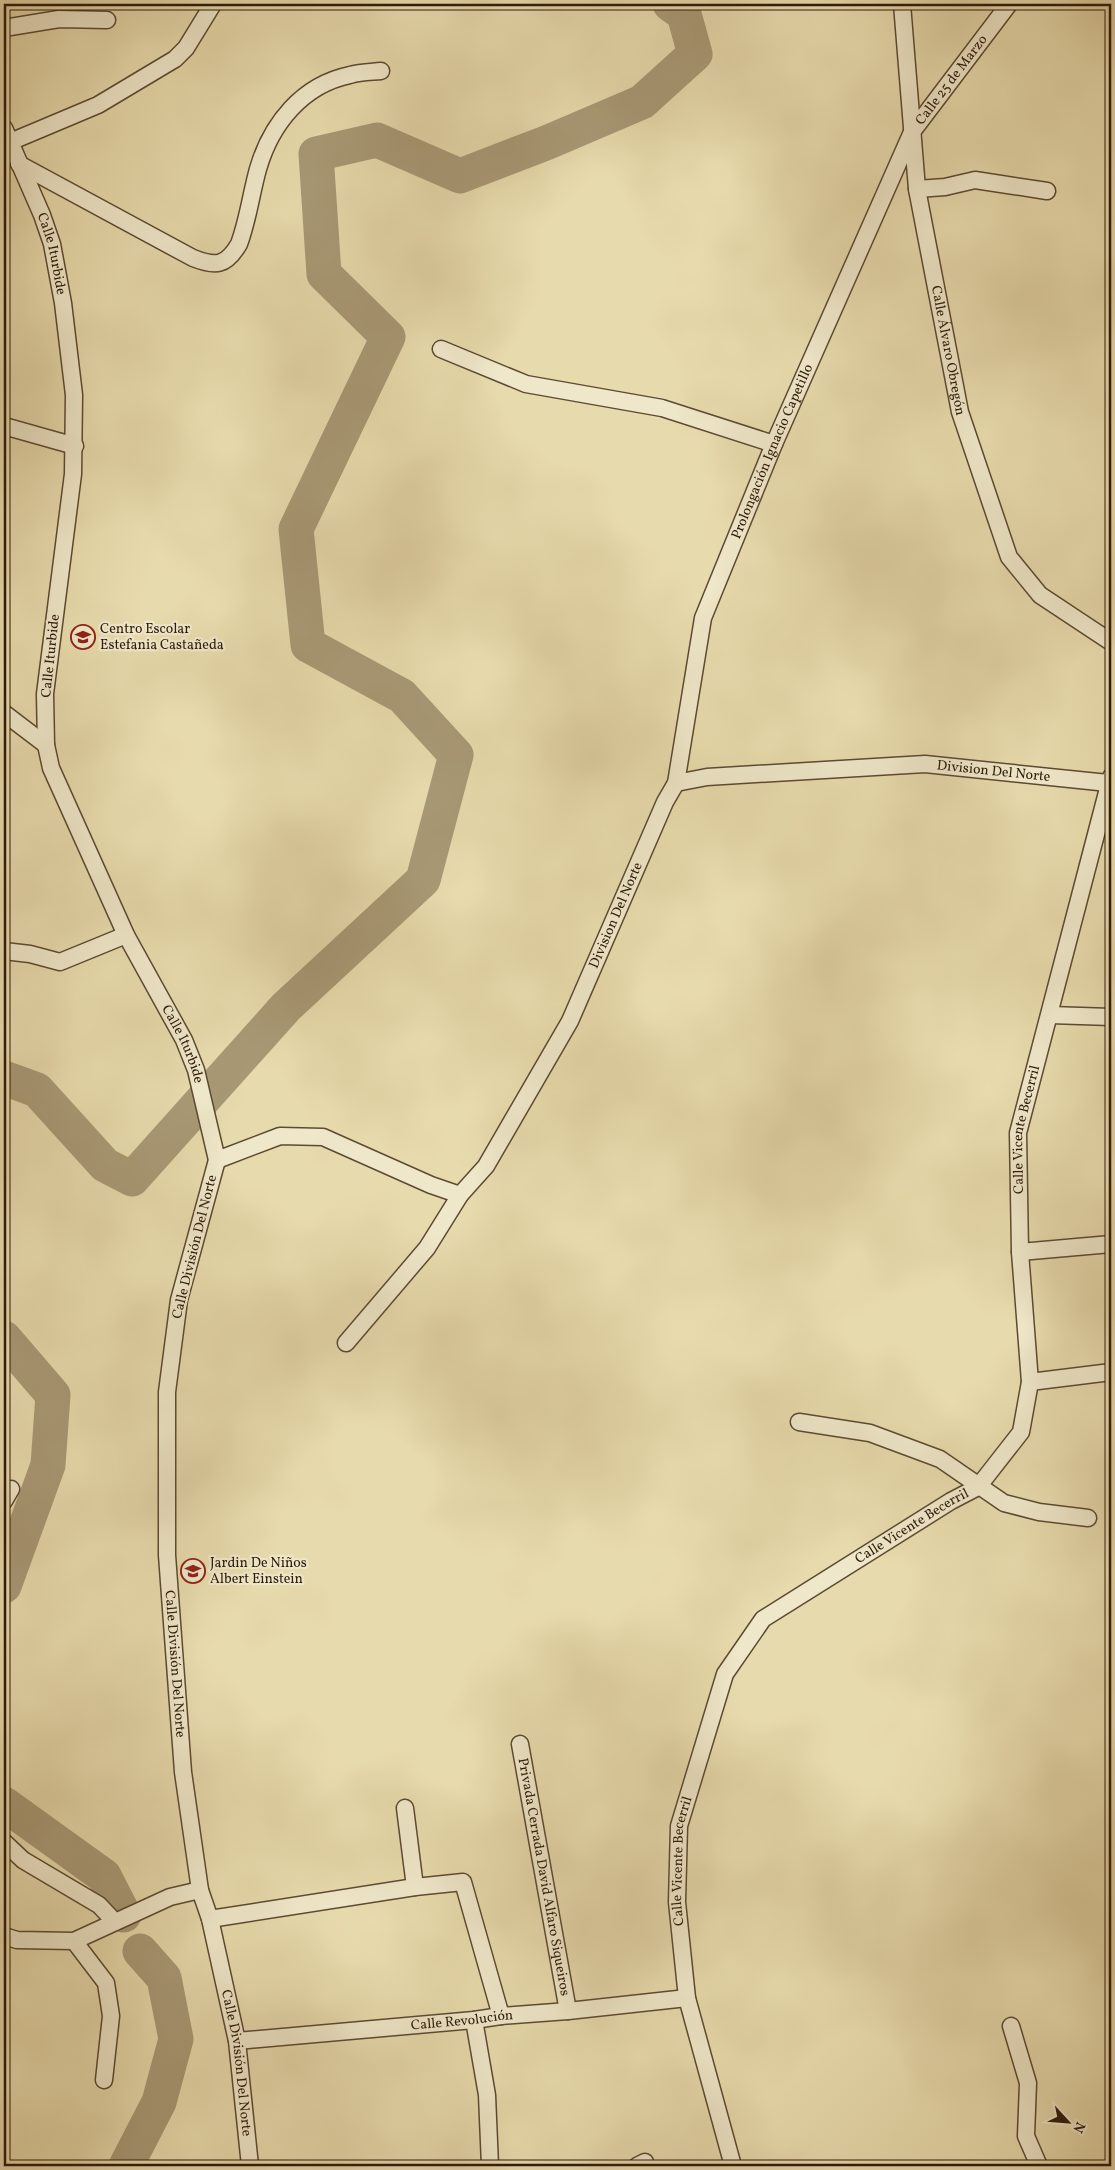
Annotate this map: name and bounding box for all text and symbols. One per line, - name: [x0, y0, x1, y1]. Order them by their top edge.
- street label: Calle 25 de Marzo: [911, 31, 992, 129]
- street label: Calle Iturbide: [32, 210, 71, 297]
- street label: Calle Álvaro Obregón: [926, 284, 970, 417]
- street label: Prolongación Ignacio Capetillo: [727, 361, 818, 542]
- street label: Calle Iturbide: [37, 613, 65, 699]
- place label: Centro Escolar Estefania Castañeda: [100, 620, 224, 655]
- school or university icon: Centro Escolar Estefania Castañeda: [70, 624, 96, 650]
- street label: Division Del Norte: [936, 756, 1052, 786]
- street label: Division Del Norte: [584, 859, 647, 971]
- street label: Calle Iturbide: [157, 1002, 208, 1085]
- street label: Calle Vicente Becerril: [1008, 1063, 1045, 1194]
- street label: Calle División Del Norte: [168, 1173, 222, 1321]
- street label: Calle Vicente Becerril: [851, 1484, 972, 1568]
- place label: Jardin De Niños Albert Einstein: [210, 1554, 307, 1589]
- school or university icon: Jardin De Niños Albert Einstein: [180, 1558, 206, 1584]
- street label: Calle División Del Norte: [160, 1589, 190, 1739]
- street label: Privada Cerrada David Alfaro Siqueiros: [513, 1756, 575, 1997]
- street label: Calle Vicente Becerril: [667, 1794, 697, 1927]
- street label: Calle División Del Norte: [216, 1988, 256, 2138]
- street label: Calle Revolución: [410, 2006, 514, 2035]
- north arrow: [1042, 2098, 1092, 2148]
- text: N: [1068, 2118, 1089, 2136]

